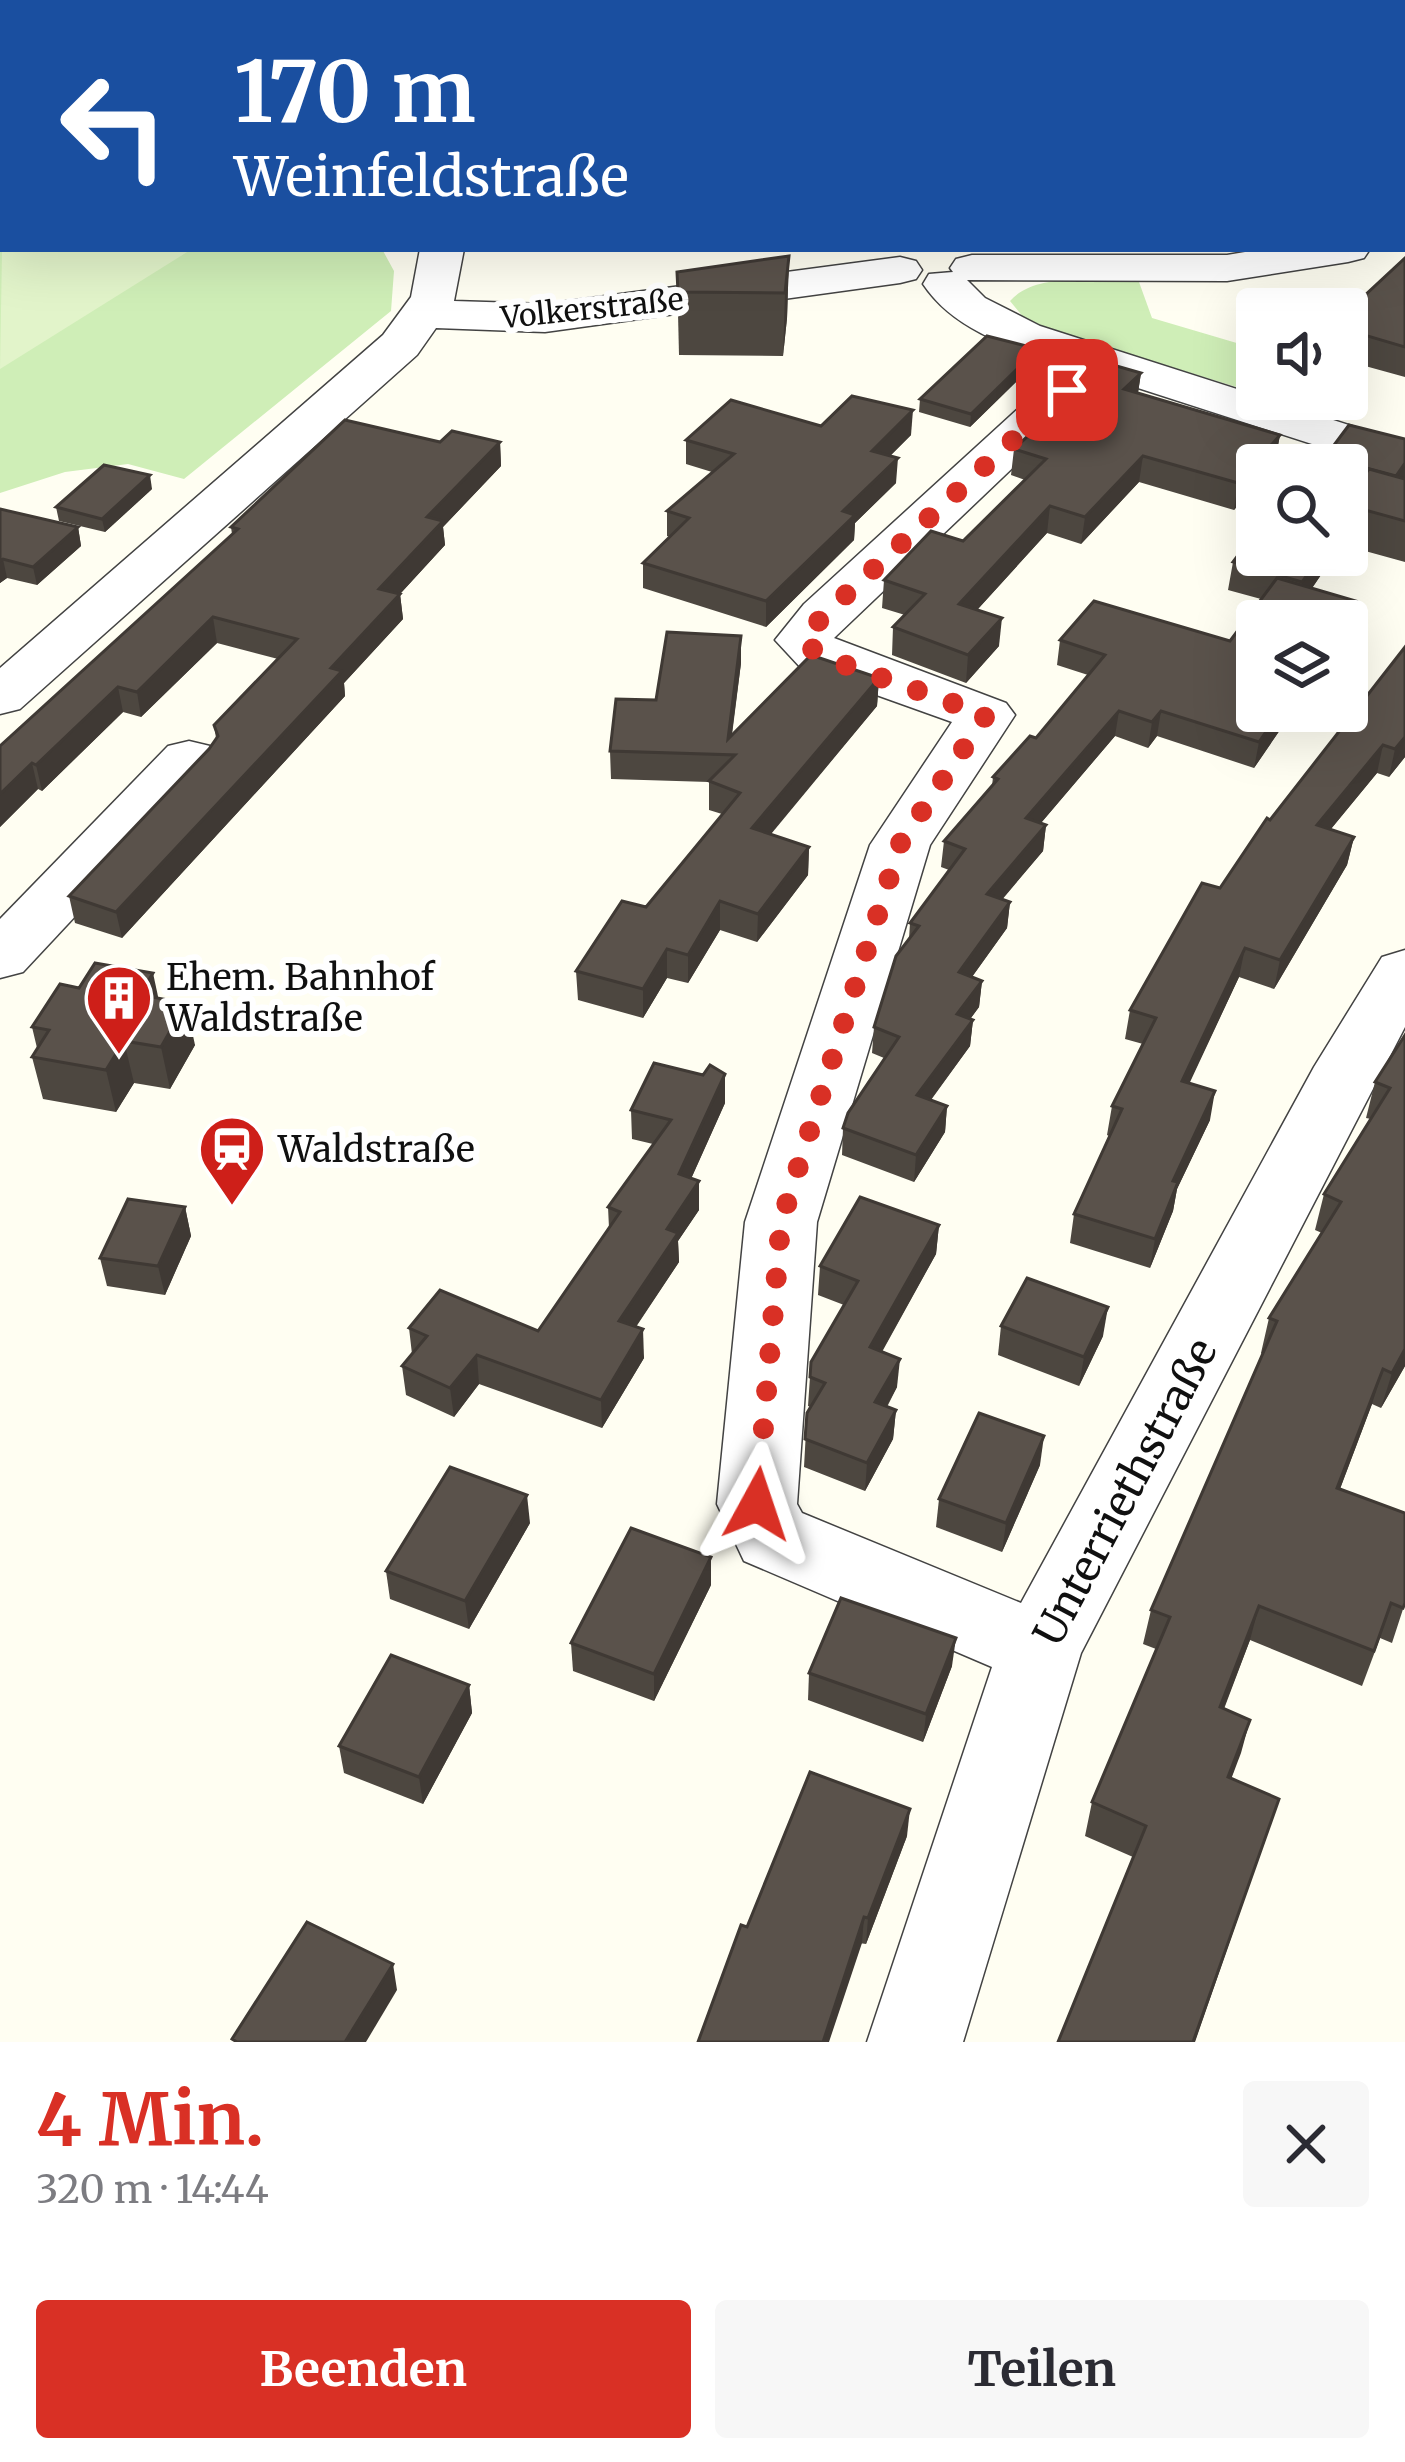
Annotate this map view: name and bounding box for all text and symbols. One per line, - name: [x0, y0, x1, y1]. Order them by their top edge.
- text: 170 m: [234, 39, 476, 145]
- icon: left: [36, 48, 192, 204]
- text: Weinfeldstraße: [234, 143, 629, 211]
- street label: Volkerstraße: [498, 280, 685, 337]
- map controls: [1236, 288, 1368, 732]
- button: sound: [1236, 288, 1368, 420]
- pin: [1016, 339, 1118, 441]
- icon: arrive: [1034, 357, 1100, 423]
- button: search: [1236, 444, 1368, 576]
- button: layers: [1236, 600, 1368, 732]
- place label: Ehem. Bahnhof Waldstraße: [165, 955, 436, 1041]
- building icon: Ehem. Bahnhof Waldstraße: [84, 963, 154, 1057]
- station icon: Waldstraße: [197, 1114, 267, 1208]
- place label: Waldstraße: [277, 1127, 475, 1172]
- street label: Unterriethstraße: [1022, 1330, 1228, 1654]
- position arrow: [694, 1441, 820, 1567]
- text: 4 Min.: [36, 2074, 264, 2165]
- button: close: [1243, 2081, 1369, 2207]
- text: 320 m · 14:44: [36, 2165, 269, 2214]
- button: Beenden: [36, 2300, 691, 2438]
- button: Teilen: [715, 2300, 1369, 2438]

